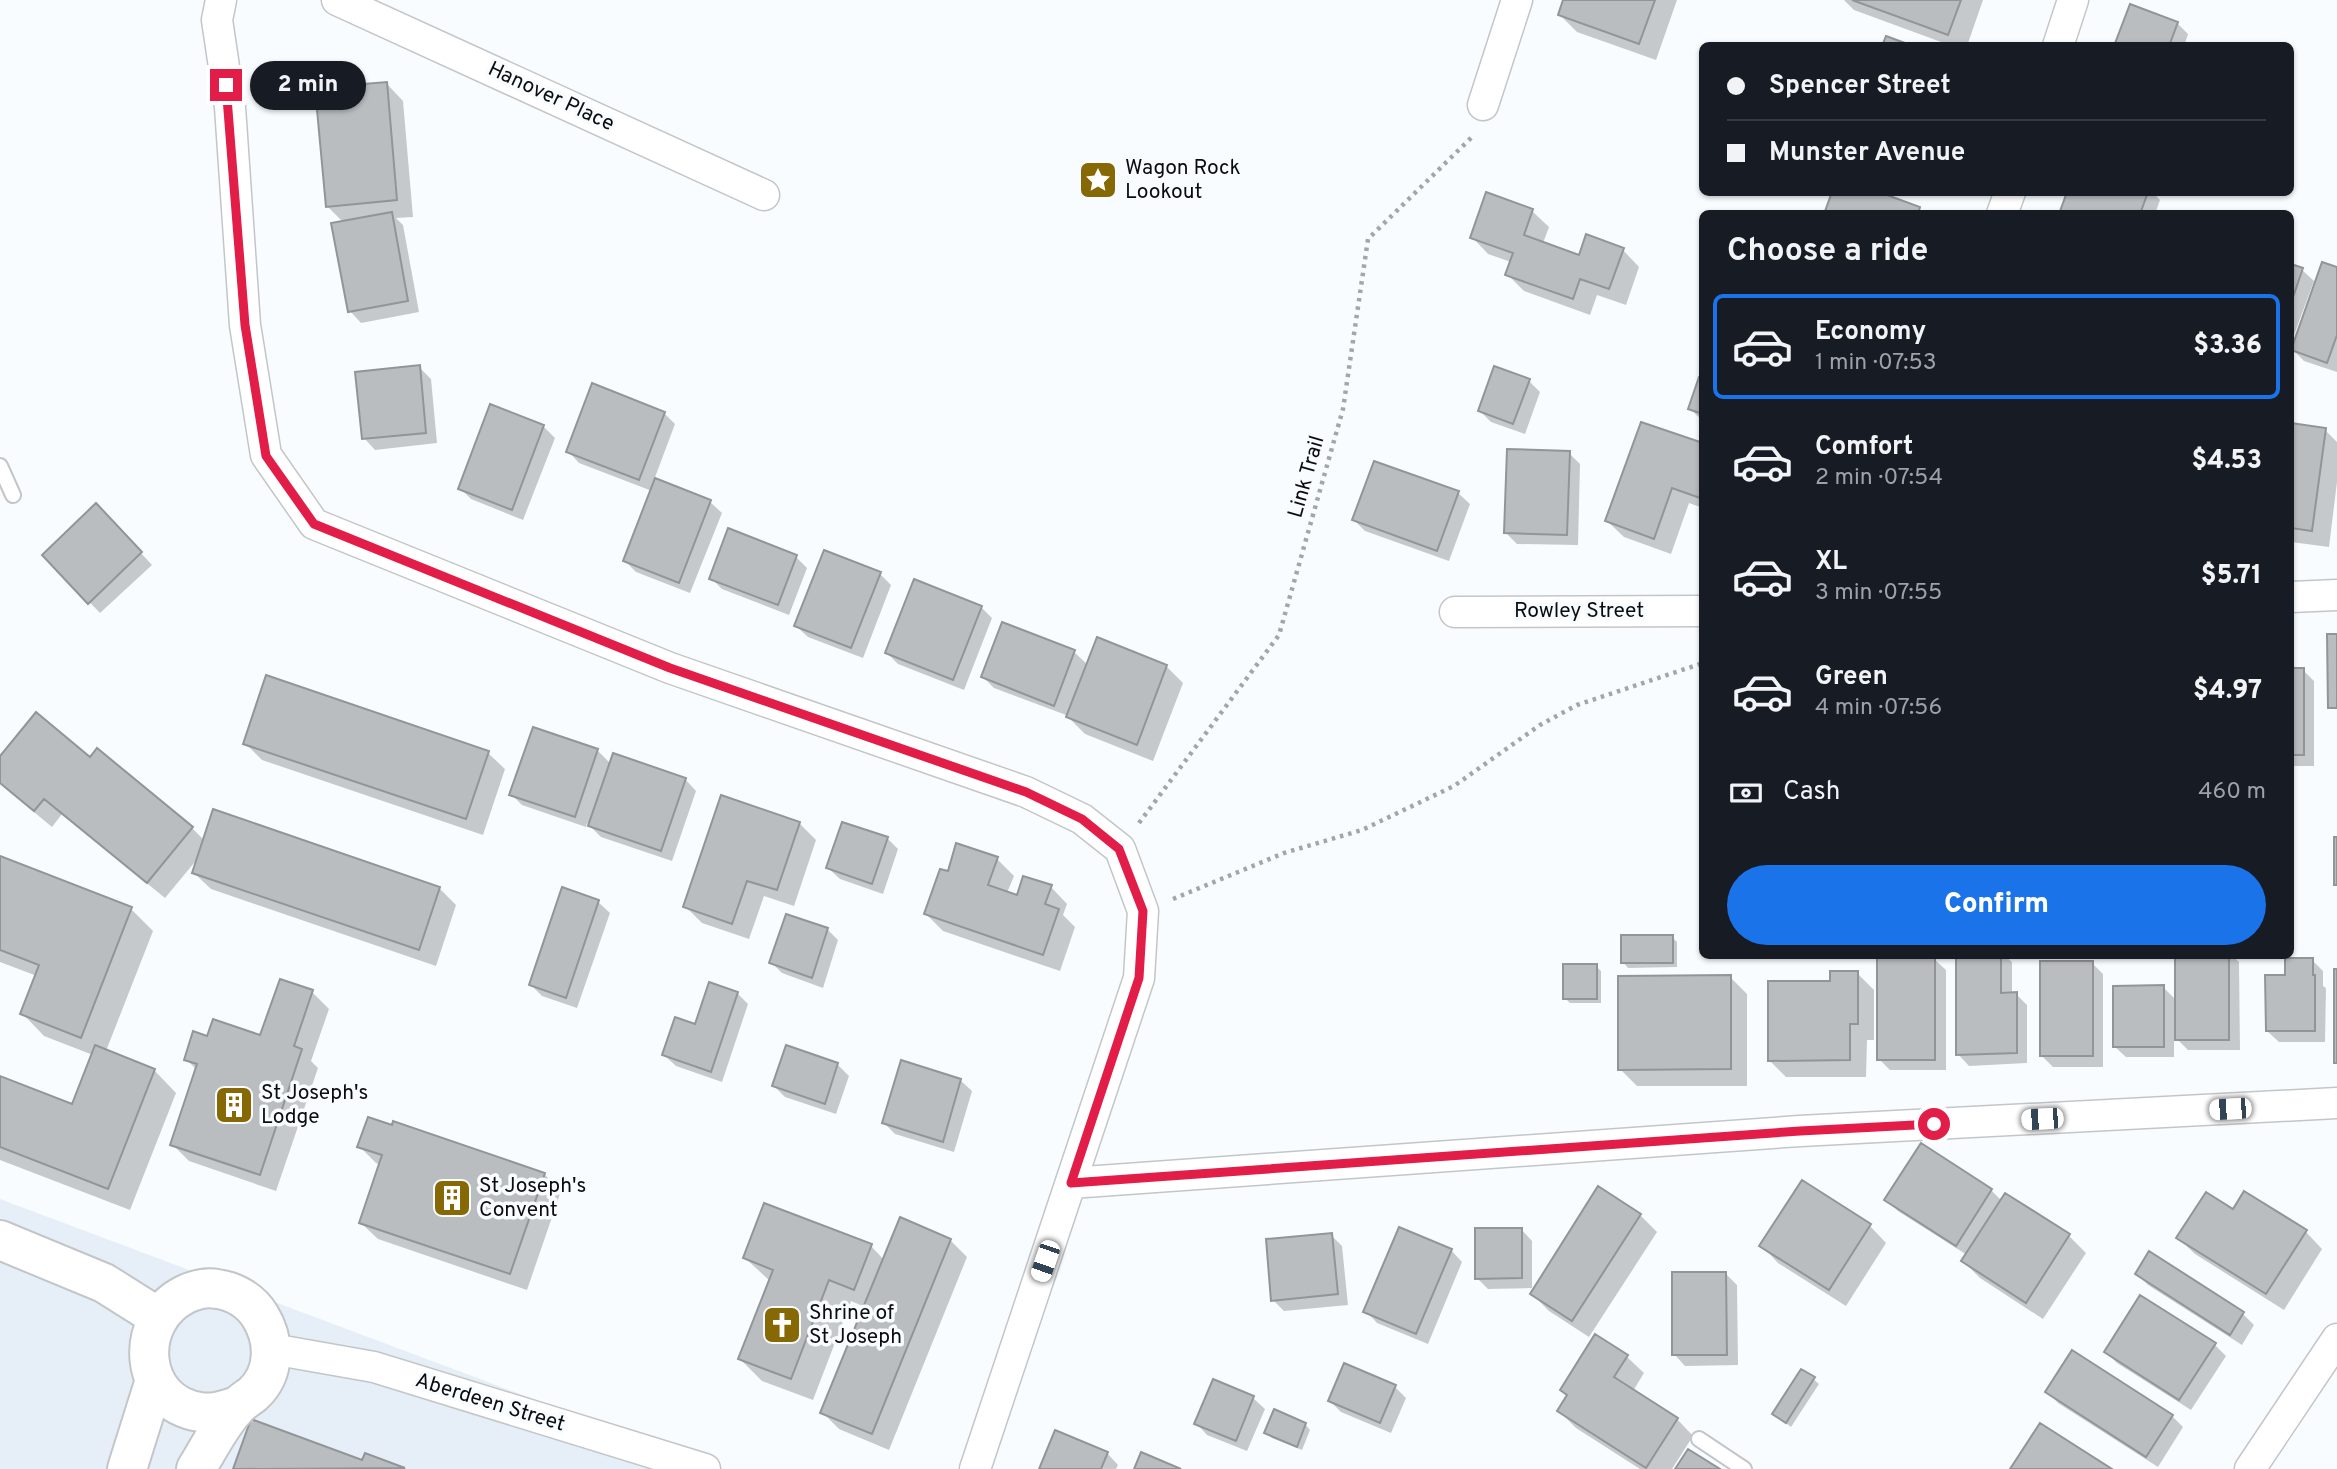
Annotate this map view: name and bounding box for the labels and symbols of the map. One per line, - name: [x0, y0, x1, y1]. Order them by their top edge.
- street label: Hanover Place: [483, 56, 619, 138]
- callout: 2 min: [250, 60, 366, 110]
- route end: [210, 69, 242, 101]
- place label: Wagon Rock Lookout: [1125, 155, 1241, 206]
- place icon: Wagon Rock Lookout: [1077, 159, 1119, 201]
- street label: Link Trail: [1282, 433, 1332, 521]
- street label: Rowley Street: [1514, 598, 1644, 625]
- place label: St Joseph's Lodge: [261, 1080, 368, 1131]
- building icon: St Joseph's Lodge: [213, 1084, 255, 1126]
- car: [2209, 1097, 2252, 1121]
- car: [2021, 1107, 2064, 1131]
- route start: [1918, 1108, 1950, 1140]
- place label: St Joseph's Convent: [479, 1173, 586, 1224]
- building icon: St Joseph's Convent: [431, 1177, 473, 1219]
- car: [1029, 1238, 1062, 1284]
- place label: Shrine of St Joseph: [809, 1300, 902, 1351]
- church icon: Shrine of St Joseph: [761, 1304, 803, 1346]
- street label: Aberdeen Street: [412, 1367, 568, 1439]

